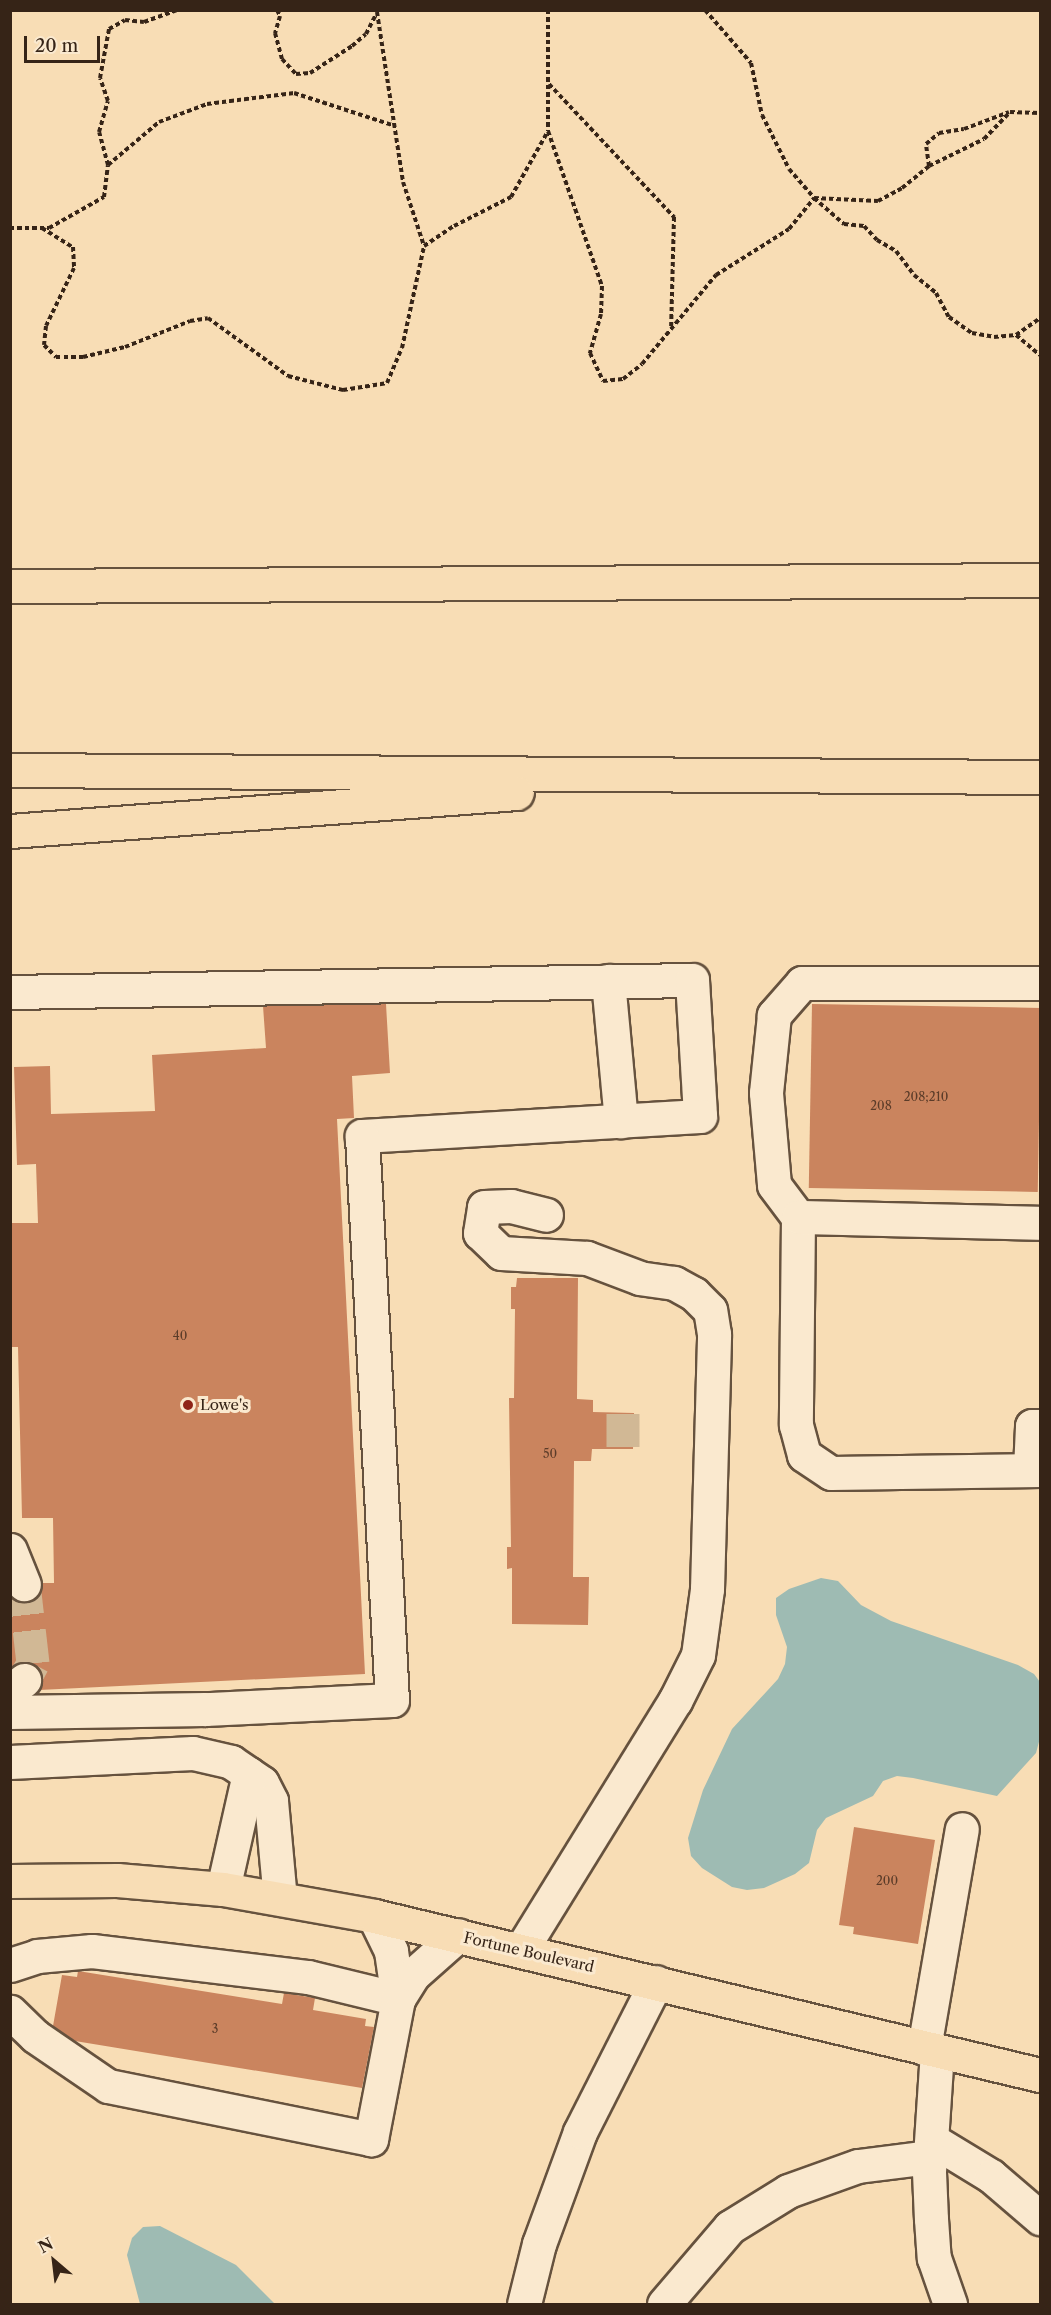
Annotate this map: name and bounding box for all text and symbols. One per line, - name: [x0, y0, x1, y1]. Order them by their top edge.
- scale bar: [27, 24, 104, 62]
- text: 20 m: [35, 35, 78, 57]
- house number: 208;210: [904, 1090, 948, 1104]
- house number: 208: [870, 1099, 892, 1113]
- house number: 40: [173, 1329, 187, 1343]
- place label: Lowe's: [200, 1396, 249, 1414]
- marker: Lowe's: [181, 1398, 195, 1412]
- house number: 50: [543, 1447, 557, 1461]
- house number: 200: [876, 1874, 898, 1888]
- street label: Fortune Boulevard: [462, 1928, 596, 1976]
- house number: 3: [212, 2022, 218, 2036]
- north arrow: [24, 2231, 84, 2291]
- text: N: [35, 2233, 56, 2257]

